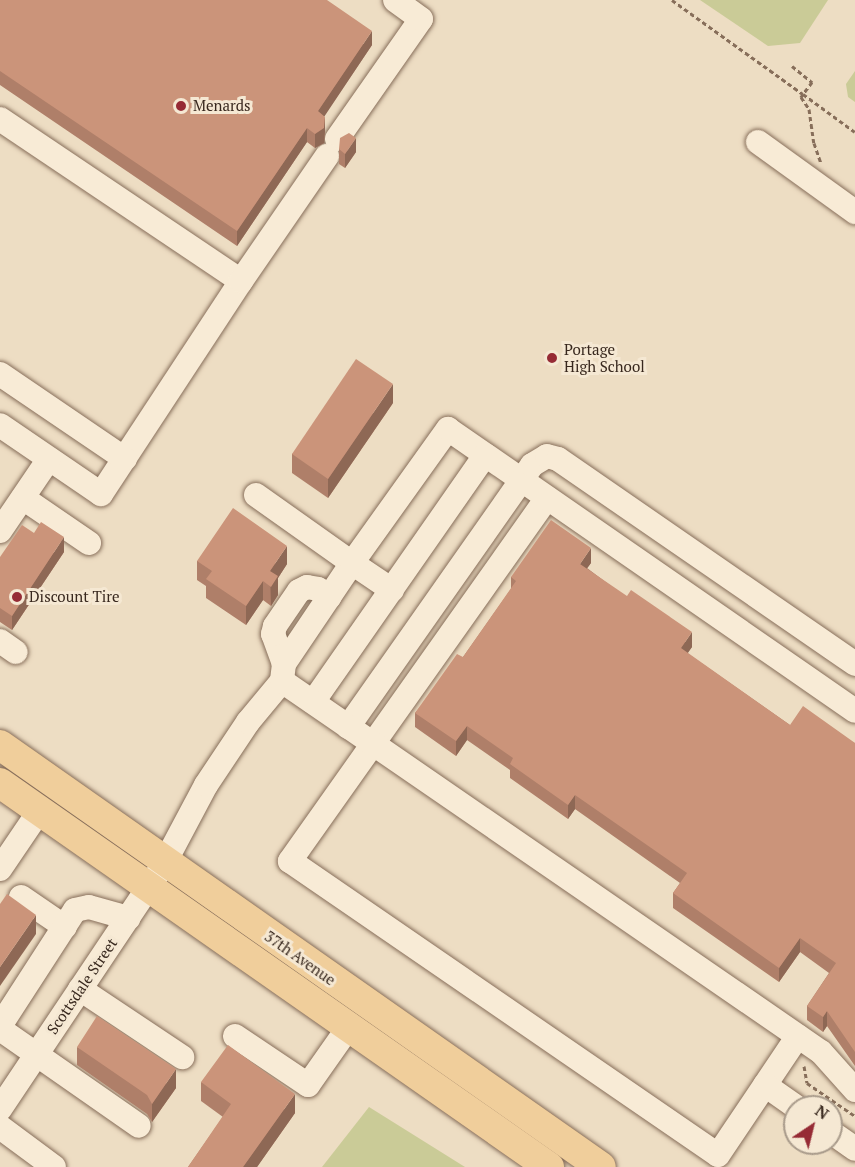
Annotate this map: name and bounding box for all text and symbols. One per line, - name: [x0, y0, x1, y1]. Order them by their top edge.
- place label: Menards: [193, 97, 251, 115]
- marker: Menards: [174, 99, 188, 113]
- place label: Portage High School: [564, 340, 645, 375]
- marker: Portage High School: [545, 351, 559, 365]
- place label: Discount Tire: [29, 588, 119, 606]
- marker: Discount Tire: [10, 590, 24, 604]
- street label: 37th Avenue: [261, 927, 339, 989]
- street label: Scottsdale Street: [43, 934, 121, 1038]
- north arrow: [783, 1095, 843, 1155]
- text: N: [811, 1099, 833, 1124]

